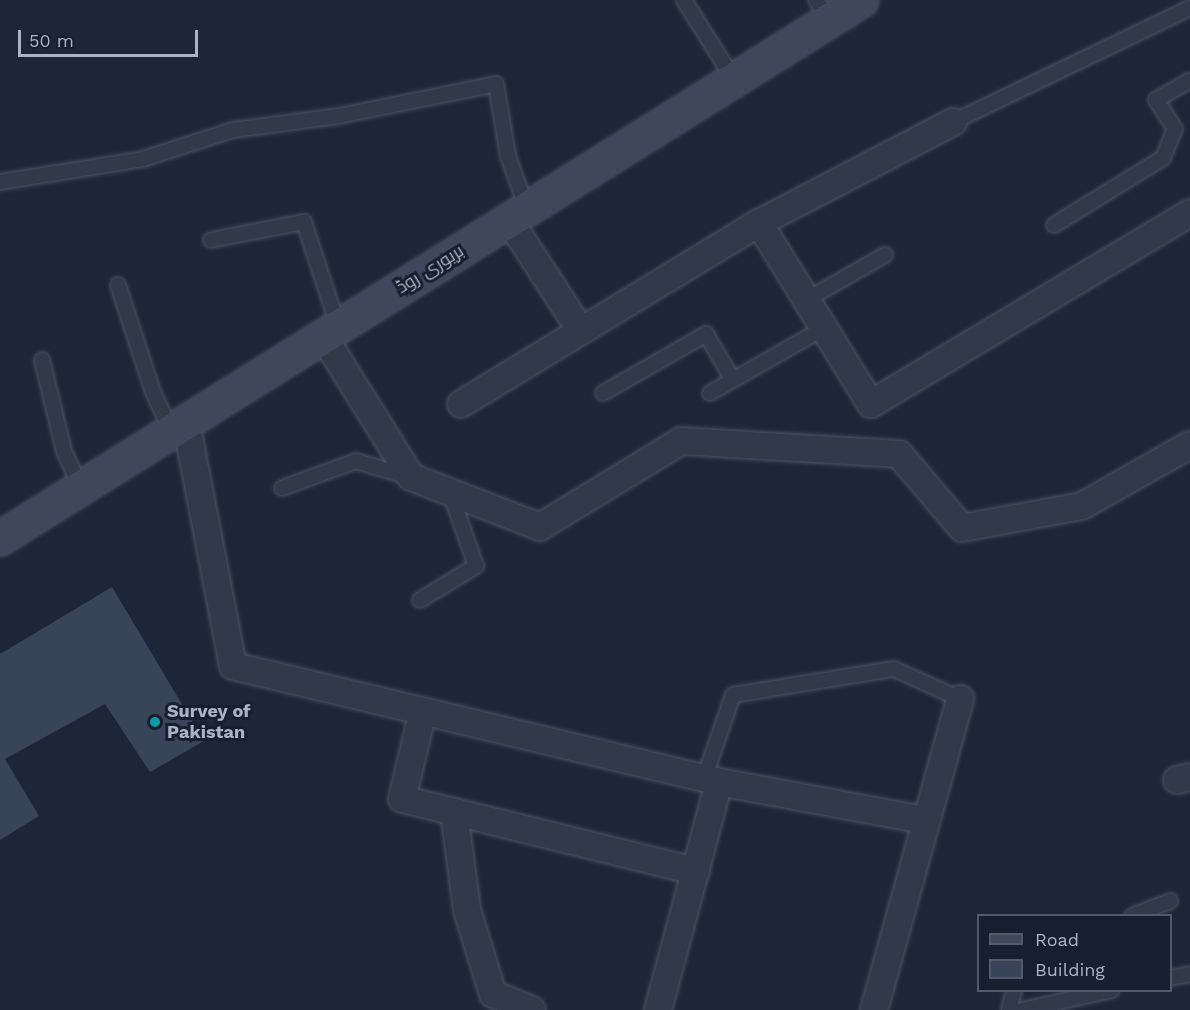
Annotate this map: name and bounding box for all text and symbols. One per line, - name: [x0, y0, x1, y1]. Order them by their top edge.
- scale bar: [21, 18, 201, 56]
- text: 50 m: [29, 30, 74, 51]
- street label: بریوری روڈ: [392, 240, 468, 298]
- place label: Survey of Pakistan: [167, 701, 251, 744]
- marker: Survey of Pakistan: [148, 715, 162, 729]
- legend: [977, 914, 1172, 992]
- text: Road: [1035, 929, 1079, 950]
- text: Building: [1035, 959, 1105, 980]

